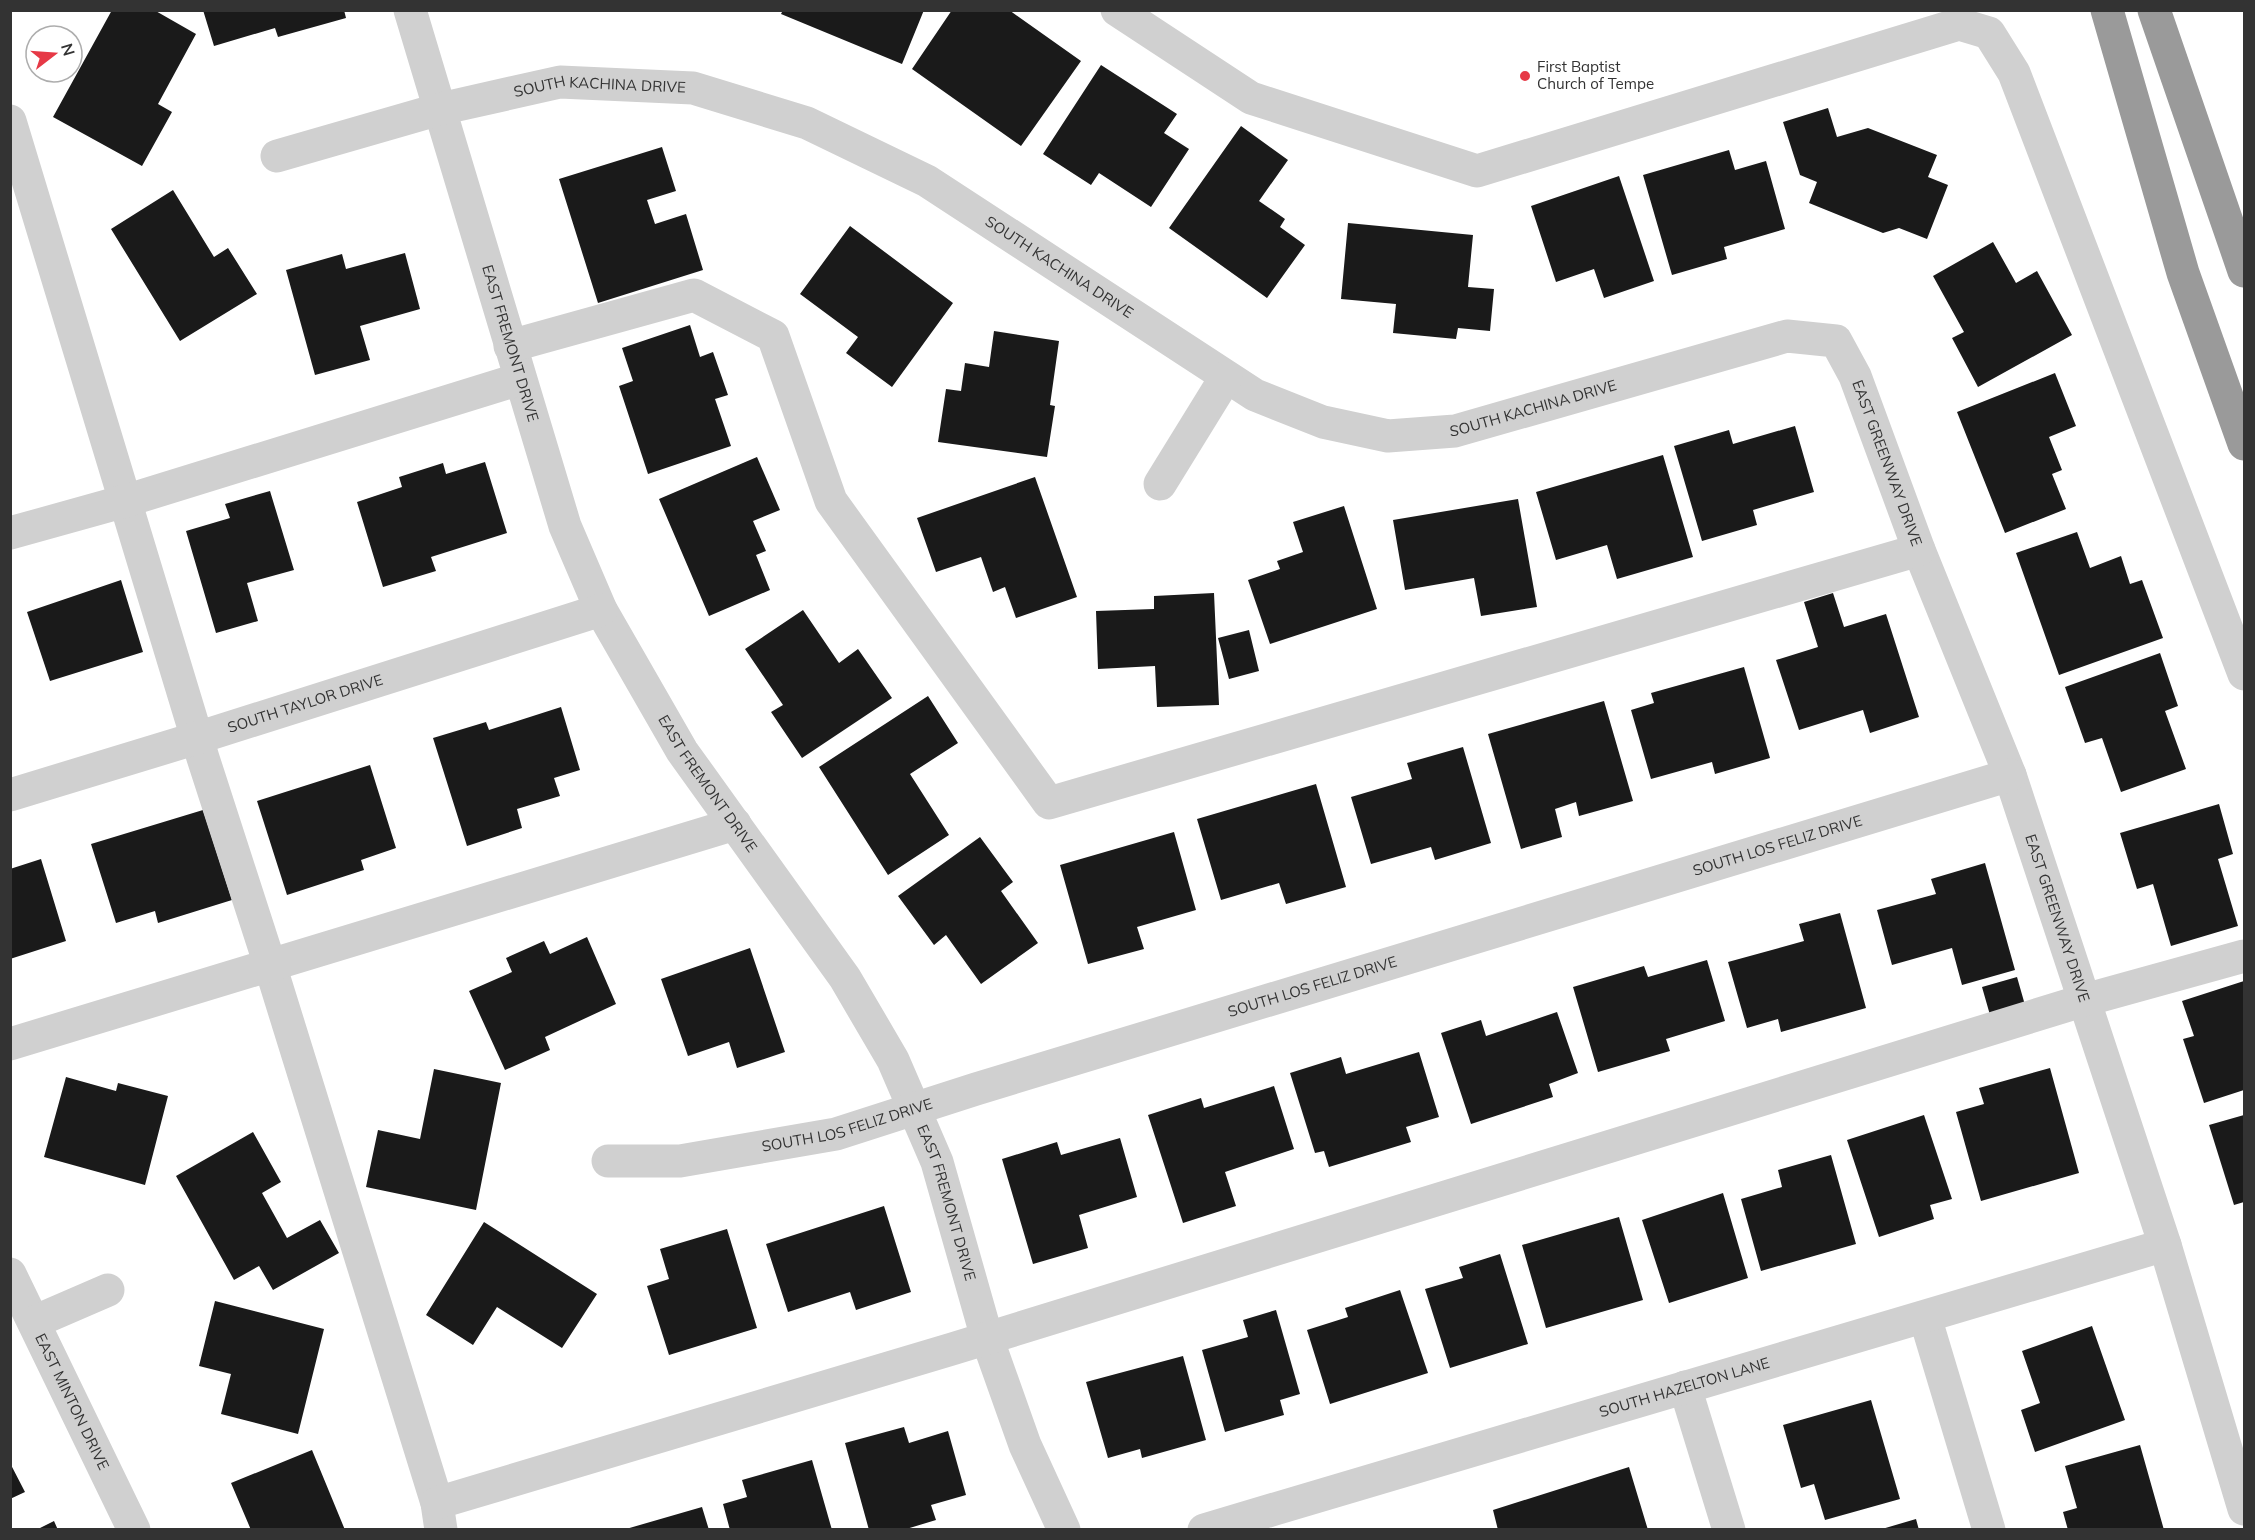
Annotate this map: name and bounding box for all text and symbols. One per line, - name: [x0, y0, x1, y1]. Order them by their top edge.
- north arrow: [24, 24, 84, 84]
- text: N: [57, 41, 80, 58]
- place label: First Baptist Church of Tempe: [1537, 57, 1654, 93]
- marker: First Baptist Church of Tempe: [1518, 69, 1532, 83]
- street label: SOUTH KACHINA DRIVE: [512, 71, 686, 101]
- street label: SOUTH KACHINA DRIVE: [982, 212, 1137, 322]
- street label: EAST FREMONT DRIVE: [478, 262, 543, 424]
- street label: SOUTH KACHINA DRIVE: [1449, 375, 1619, 440]
- street label: EAST GREENWAY DRIVE: [1848, 377, 1927, 549]
- street label: SOUTH TAYLOR DRIVE: [225, 670, 385, 737]
- street label: EAST FREMONT DRIVE: [654, 711, 762, 856]
- street label: SOUTH LOS FELIZ DRIVE: [1690, 810, 1864, 880]
- street label: EAST GREENWAY DRIVE: [2021, 832, 2094, 1005]
- street label: SOUTH LOS FELIZ DRIVE: [1225, 952, 1399, 1021]
- street label: SOUTH LOS FELIZ DRIVE: [760, 1094, 935, 1156]
- street label: EAST FREMONT DRIVE: [913, 1122, 980, 1283]
- street label: EAST MINTON DRIVE: [31, 1330, 114, 1473]
- street label: SOUTH HAZELTON LANE: [1597, 1353, 1772, 1421]

